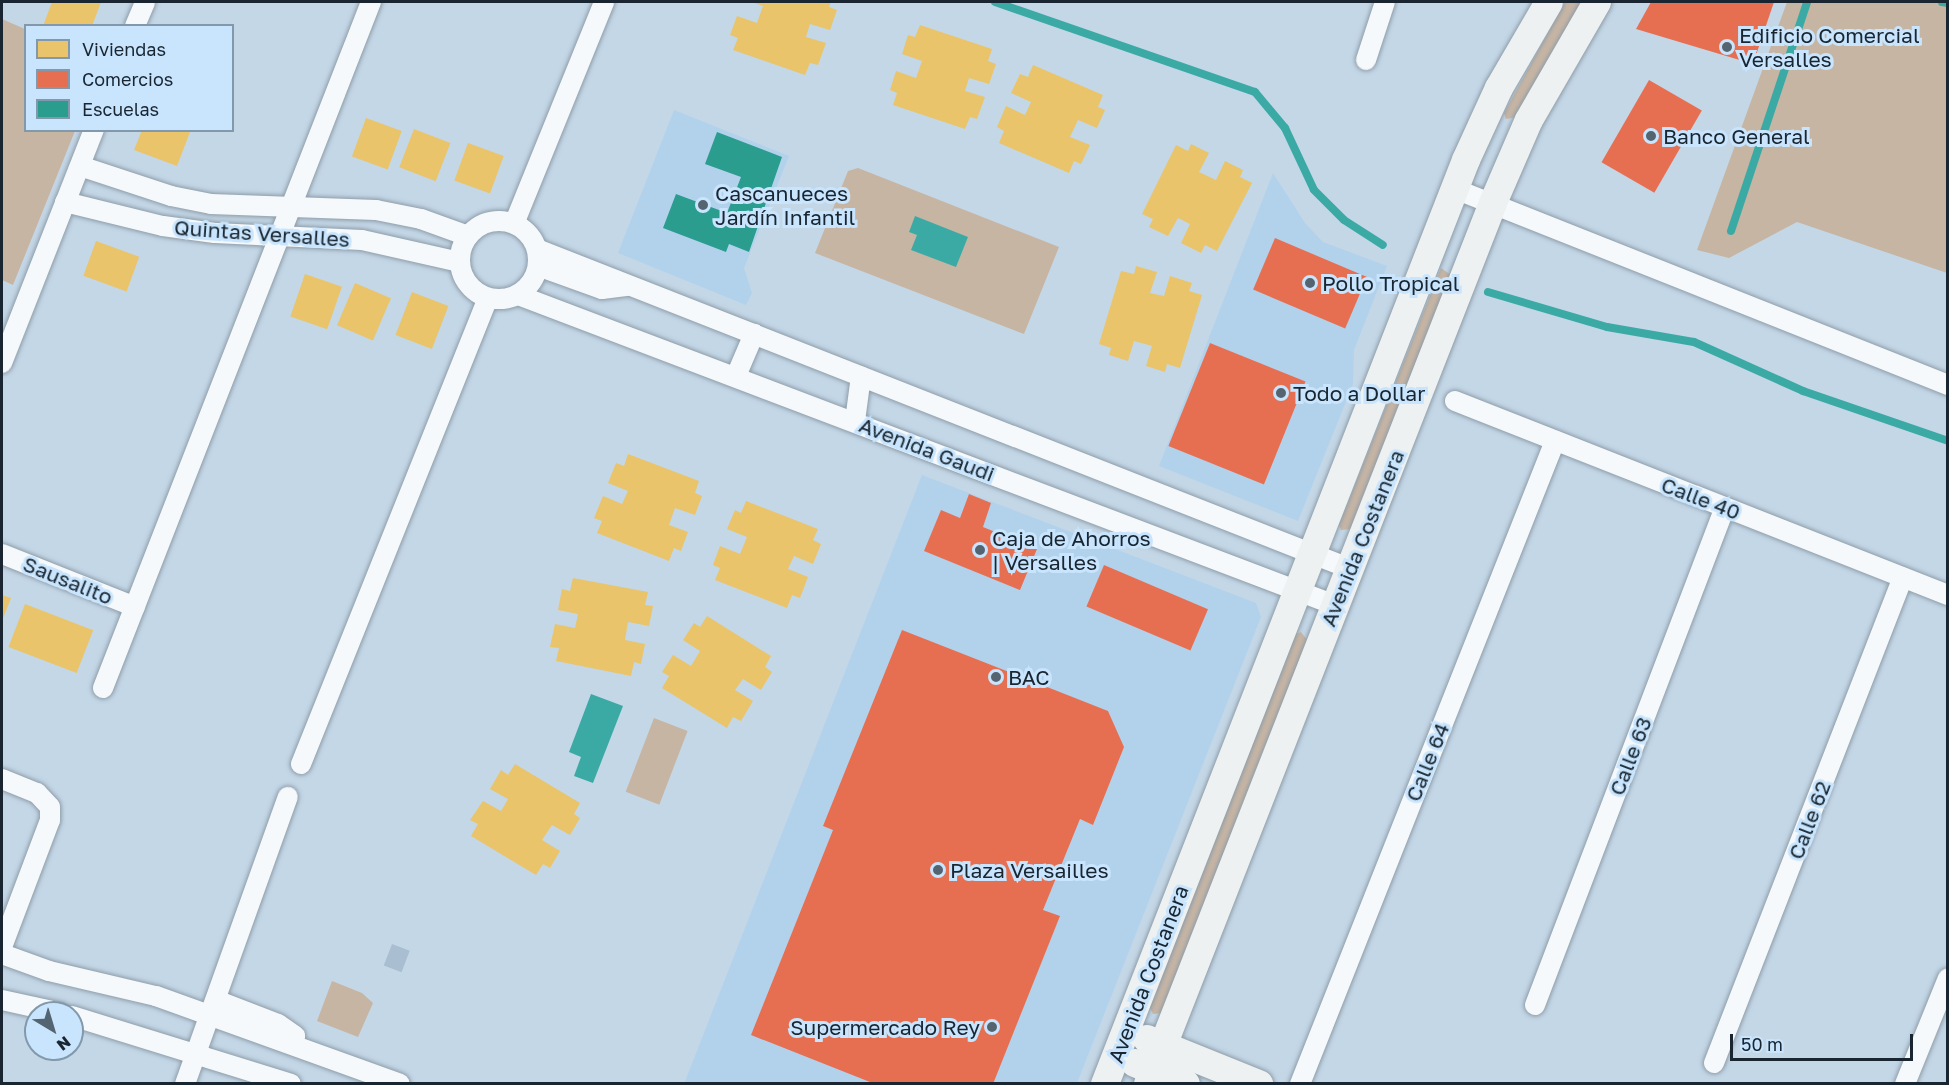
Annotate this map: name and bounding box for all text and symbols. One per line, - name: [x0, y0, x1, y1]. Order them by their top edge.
- place label: Edificio Comercial Versalles: [1739, 22, 1920, 72]
- legend: [24, 24, 234, 132]
- text: Viviendas: [82, 38, 166, 60]
- marker: Edificio Comercial Versalles: [1720, 40, 1734, 54]
- text: Comercios: [82, 68, 173, 90]
- text: Escuelas: [82, 98, 159, 120]
- place label: Banco General: [1663, 123, 1810, 149]
- marker: Banco General: [1644, 129, 1658, 143]
- place label: Cascanueces Jardín Infantil: [715, 180, 855, 230]
- marker: Cascanueces Jardín Infantil: [696, 198, 710, 212]
- street label: Quintas Versalles: [173, 214, 351, 252]
- place label: Pollo Tropical: [1322, 270, 1460, 296]
- marker: Pollo Tropical: [1303, 276, 1317, 290]
- place label: Todo a Dollar: [1293, 380, 1425, 406]
- marker: Todo a Dollar: [1274, 386, 1288, 400]
- street label: Avenida Gaudi: [856, 412, 998, 486]
- street label: Avenida Costanera: [1315, 446, 1409, 630]
- street label: Calle 40: [1658, 471, 1744, 525]
- place label: Caja de Ahorros | Versalles: [992, 525, 1151, 575]
- marker: Caja de Ahorros | Versalles: [973, 543, 987, 557]
- street label: Sausalito: [20, 551, 116, 609]
- place label: BAC: [1008, 664, 1050, 690]
- marker: BAC: [989, 670, 1003, 684]
- street label: Calle 63: [1604, 713, 1656, 799]
- street label: Calle 64: [1400, 719, 1454, 805]
- street label: Calle 62: [1783, 777, 1835, 863]
- place label: Plaza Versailles: [950, 857, 1109, 883]
- marker: Plaza Versailles: [931, 863, 945, 877]
- street label: Avenida Costanera: [1103, 882, 1193, 1066]
- north arrow: [24, 1001, 84, 1061]
- place label: Supermercado Rey: [790, 1014, 980, 1040]
- marker: Supermercado Rey: [985, 1020, 999, 1034]
- scale bar: [1733, 1022, 1916, 1060]
- text: N: [53, 1032, 75, 1055]
- text: 50 m: [1741, 1033, 1783, 1055]

